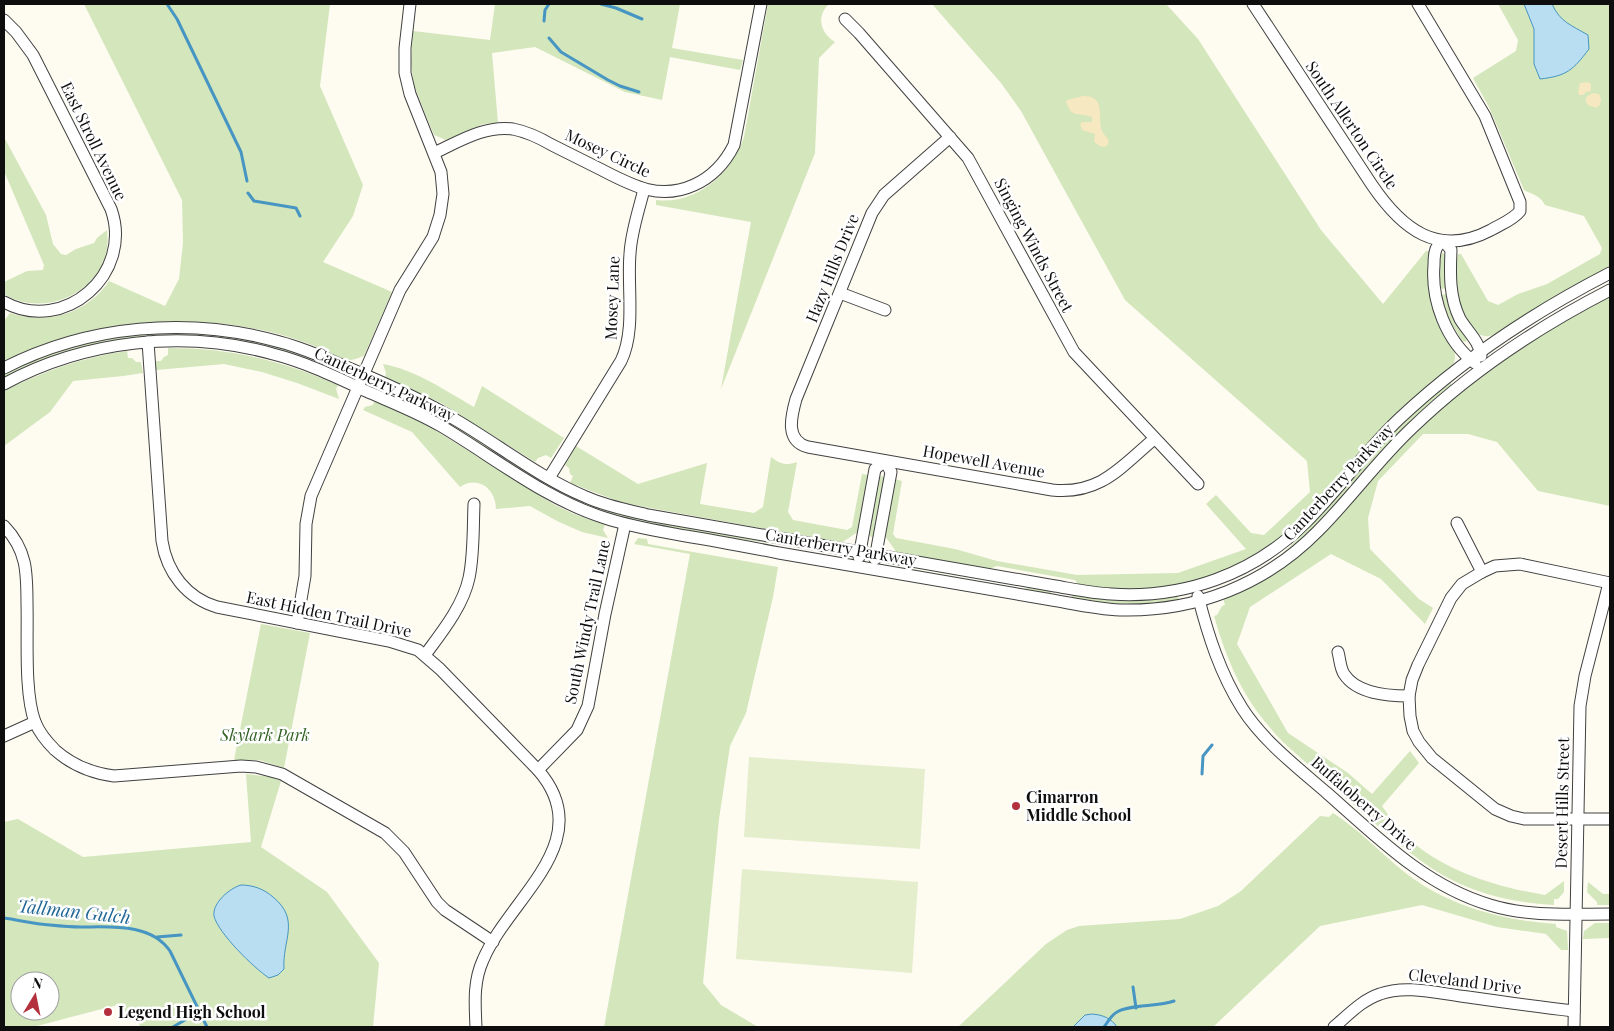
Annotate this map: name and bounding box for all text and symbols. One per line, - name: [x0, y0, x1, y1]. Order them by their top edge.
- street label: South Allerton Circle: [1302, 57, 1403, 193]
- street label: East Stroll Avenue: [57, 78, 132, 204]
- street label: Mosey Circle: [562, 124, 654, 181]
- street label: Singing Winds Street: [990, 174, 1079, 316]
- street label: Hazy Hills Drive: [800, 210, 863, 325]
- street label: Mosey Lane: [600, 256, 623, 340]
- street label: Canterberry Parkway: [311, 342, 459, 425]
- street label: Canterberry Parkway: [1278, 419, 1398, 545]
- street label: Hopewell Avenue: [921, 439, 1047, 482]
- street label: Canterberry Parkway: [764, 523, 918, 570]
- street label: South Windy Trail Lane: [559, 538, 614, 706]
- street label: East Hidden Trail Drive: [245, 586, 414, 641]
- park label: Skylark Park: [219, 724, 310, 745]
- street label: Desert Hills Street: [1550, 737, 1573, 869]
- street label: Buffaloberry Drive: [1307, 751, 1421, 854]
- place label: Cimarron Middle School: [1026, 786, 1132, 825]
- marker: Cimarron Middle School: [1010, 800, 1022, 812]
- water label: Tallman Gulch: [16, 893, 132, 929]
- street label: Cleveland Drive: [1407, 963, 1523, 998]
- north arrow: [10, 971, 60, 1021]
- text: N: [31, 972, 44, 993]
- place label: Legend High School: [118, 1001, 266, 1022]
- marker: Legend High School: [102, 1006, 114, 1018]

